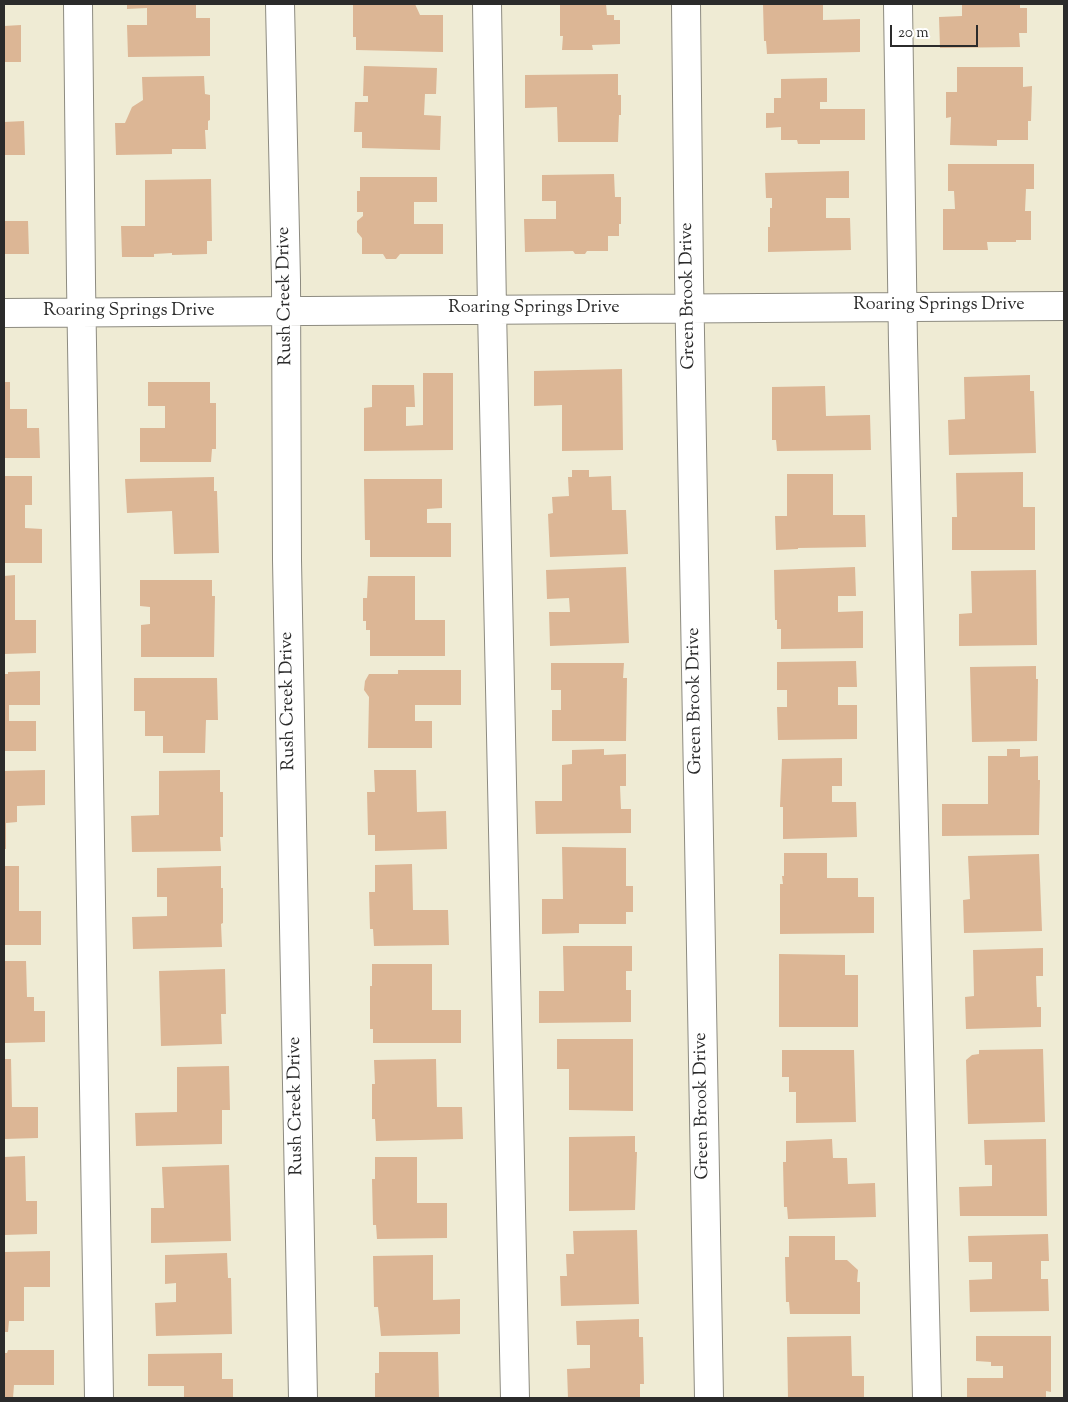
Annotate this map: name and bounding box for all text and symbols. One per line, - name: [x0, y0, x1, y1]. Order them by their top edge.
- scale bar: [893, 15, 980, 47]
- text: 20 m: [898, 23, 929, 44]
- street label: Green Brook Drive: [677, 222, 701, 370]
- street label: Rush Creek Drive: [274, 226, 298, 366]
- street label: Roaring Springs Drive: [853, 295, 1025, 317]
- street label: Roaring Springs Drive: [448, 298, 620, 320]
- street label: Roaring Springs Drive: [43, 301, 215, 323]
- street label: Green Brook Drive: [684, 627, 708, 775]
- street label: Rush Creek Drive: [277, 631, 301, 771]
- street label: Green Brook Drive: [691, 1032, 715, 1180]
- street label: Rush Creek Drive: [285, 1036, 309, 1176]

